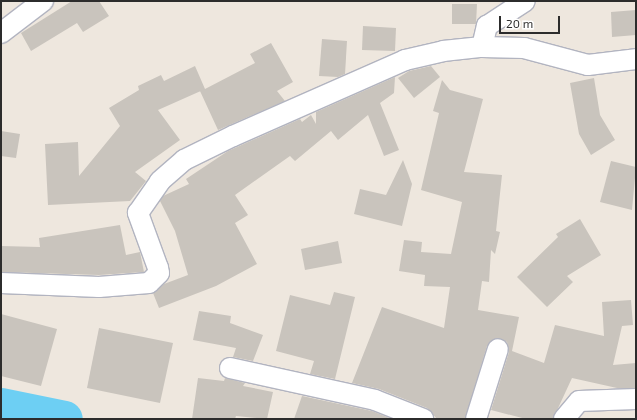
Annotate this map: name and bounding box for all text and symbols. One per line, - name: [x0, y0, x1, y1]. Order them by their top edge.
- scale bar: [501, 8, 562, 34]
- text: 20 m: [506, 16, 533, 30]

